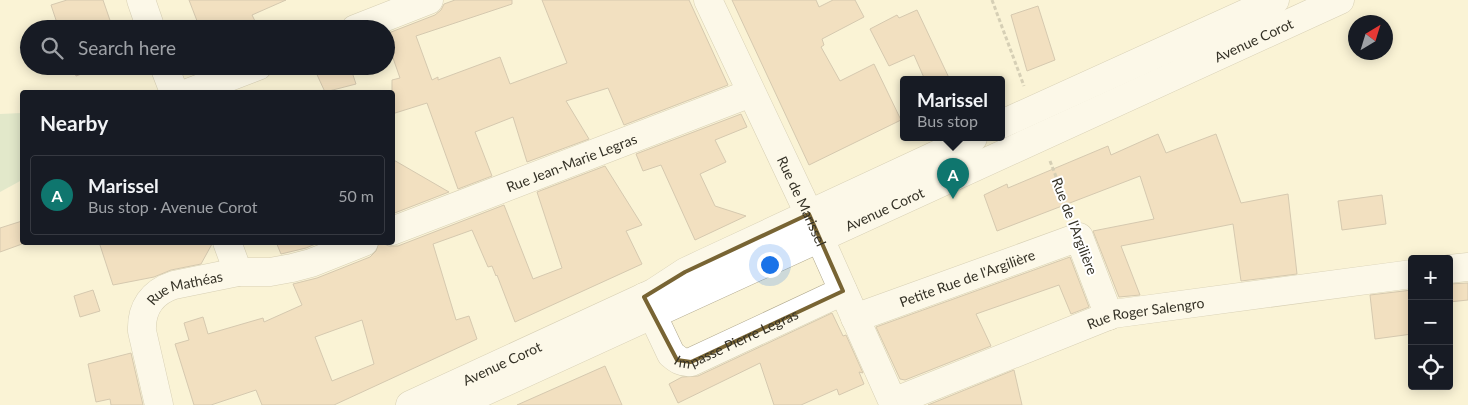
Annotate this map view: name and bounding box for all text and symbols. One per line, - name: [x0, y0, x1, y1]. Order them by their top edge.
- street label: Avenue Corot: [1211, 14, 1295, 65]
- north arrow: [1348, 15, 1393, 60]
- search box: [20, 20, 395, 75]
- icon: search: [38, 34, 66, 62]
- text: Search here: [78, 36, 176, 59]
- popup: [900, 76, 1005, 141]
- text: Marissel: [917, 88, 988, 111]
- text: Nearby: [40, 110, 108, 135]
- text: Bus stop: [917, 111, 978, 130]
- street label: Rue Jean-Marie Legras: [503, 129, 639, 195]
- street label: Rue de Marissel: [774, 153, 831, 249]
- pin: A: [937, 158, 969, 199]
- text: Marissel: [88, 174, 159, 197]
- street label: Rue de l'Argilière: [1049, 175, 1101, 277]
- street label: Avenue Corot: [842, 183, 926, 234]
- text: A: [51, 186, 63, 205]
- text: 50 m: [338, 186, 374, 205]
- text: Bus stop · Avenue Corot: [88, 197, 257, 216]
- street label: Petite Rue de l'Argilière: [897, 245, 1037, 310]
- your location: [757, 252, 783, 278]
- map controls: [1408, 255, 1453, 390]
- button: +: [1408, 255, 1453, 300]
- street label: Rue Mathéas: [142, 267, 224, 308]
- street label: Rue Roger Salengro: [1084, 293, 1205, 332]
- button: −: [1408, 300, 1453, 345]
- street label: Impasse Pierre Legras: [672, 305, 801, 371]
- street label: Avenue Corot: [460, 337, 544, 388]
- button: locate: [1408, 345, 1453, 390]

